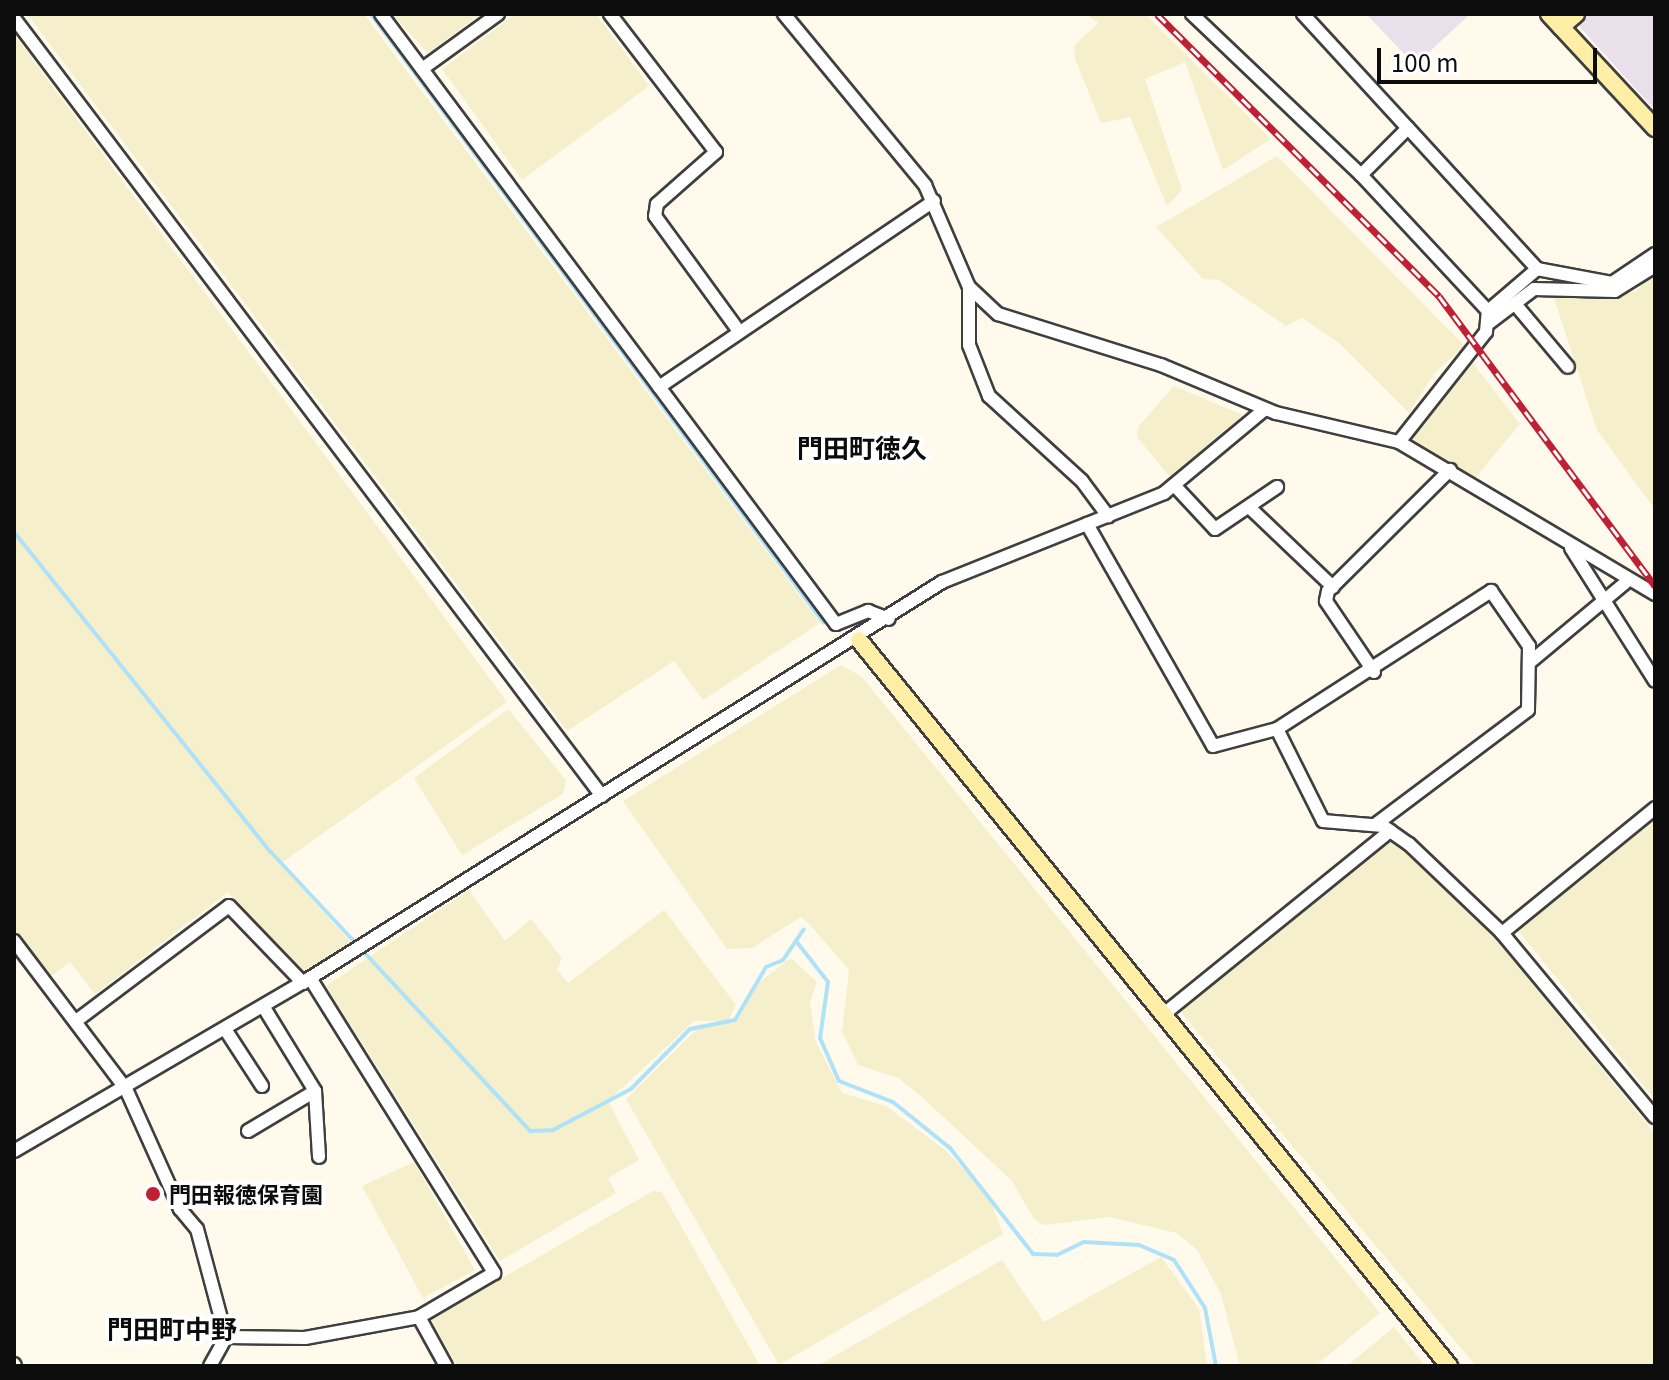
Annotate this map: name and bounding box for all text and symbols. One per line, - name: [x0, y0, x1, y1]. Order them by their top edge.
- scale bar: [1381, 32, 1601, 82]
- text: 100 m: [1391, 44, 1459, 79]
- district label: 門田町徳久: [797, 431, 927, 463]
- place label: 門田報徳保育園: [169, 1181, 323, 1207]
- marker: 門田報徳保育園: [144, 1185, 162, 1203]
- district label: 門田町中野: [107, 1312, 237, 1344]

